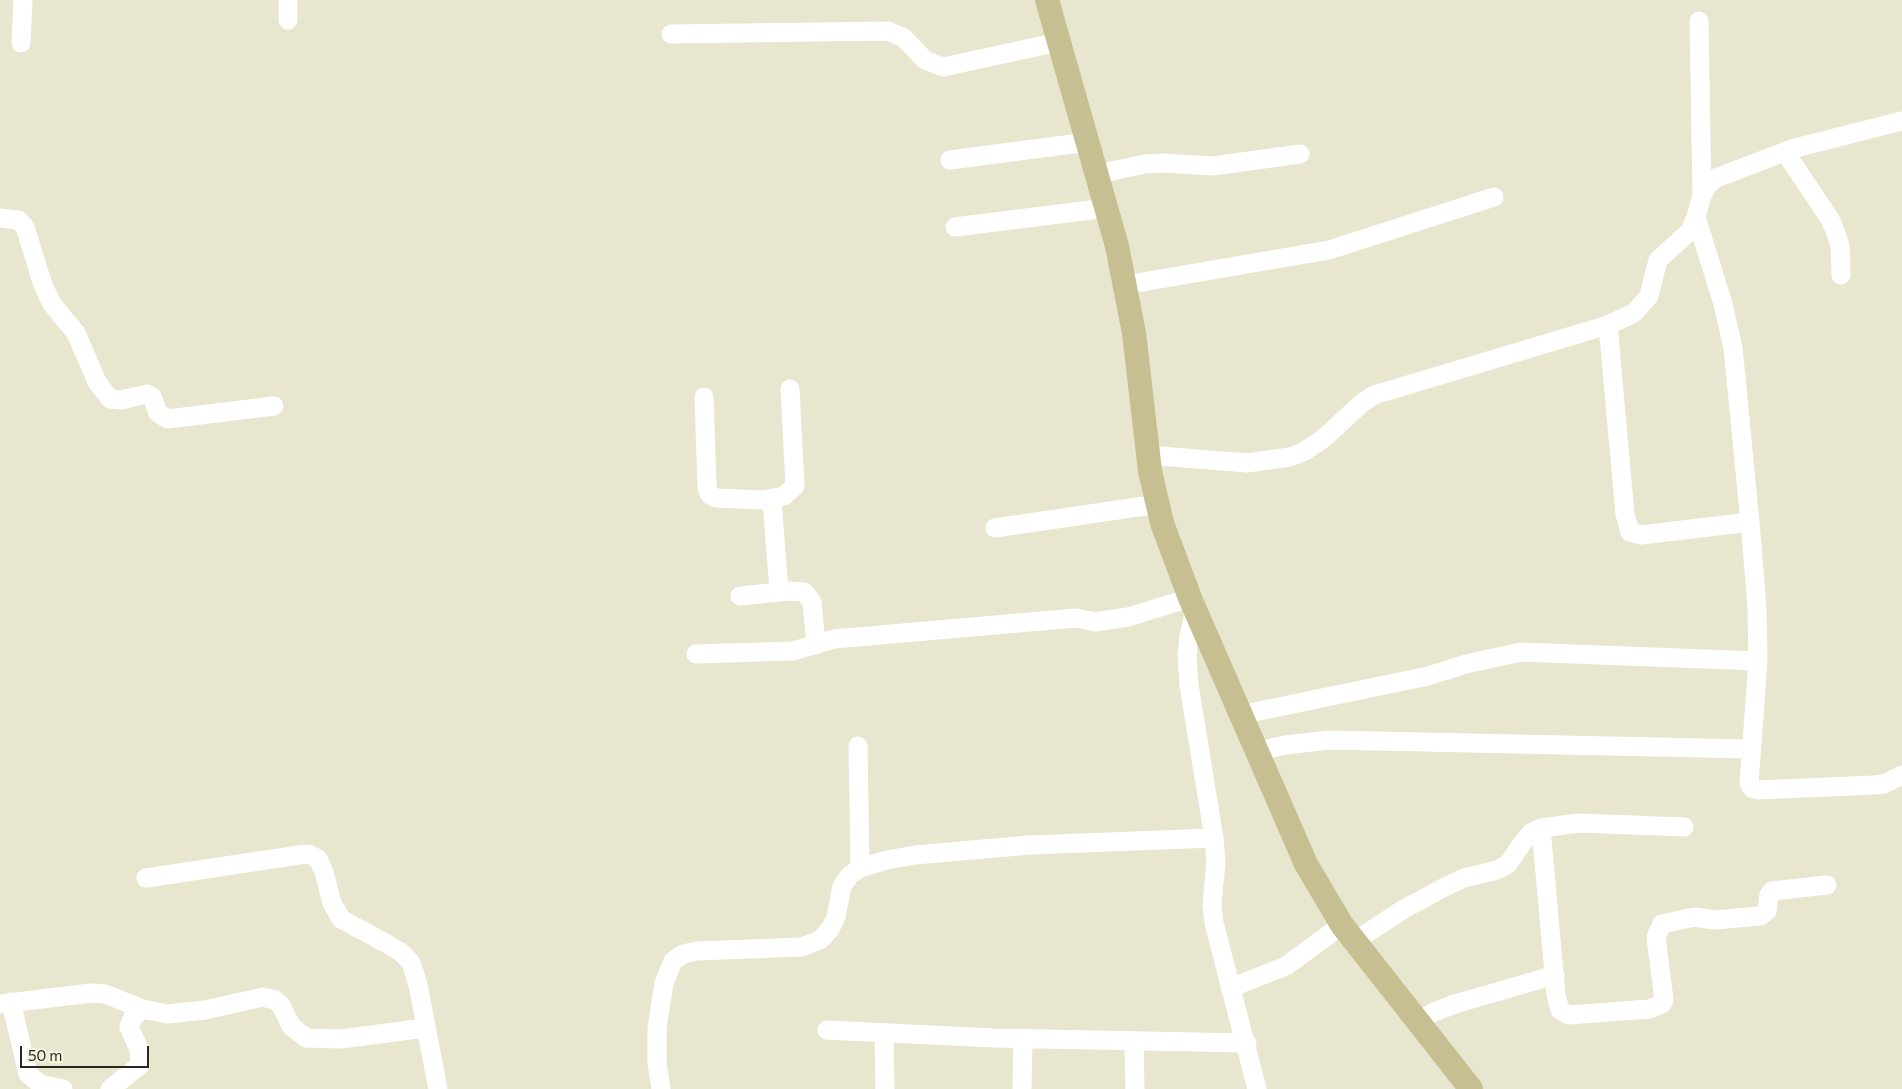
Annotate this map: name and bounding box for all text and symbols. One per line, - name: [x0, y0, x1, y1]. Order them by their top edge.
- scale bar: [22, 1036, 151, 1068]
- text: 50 m: [28, 1046, 62, 1064]

